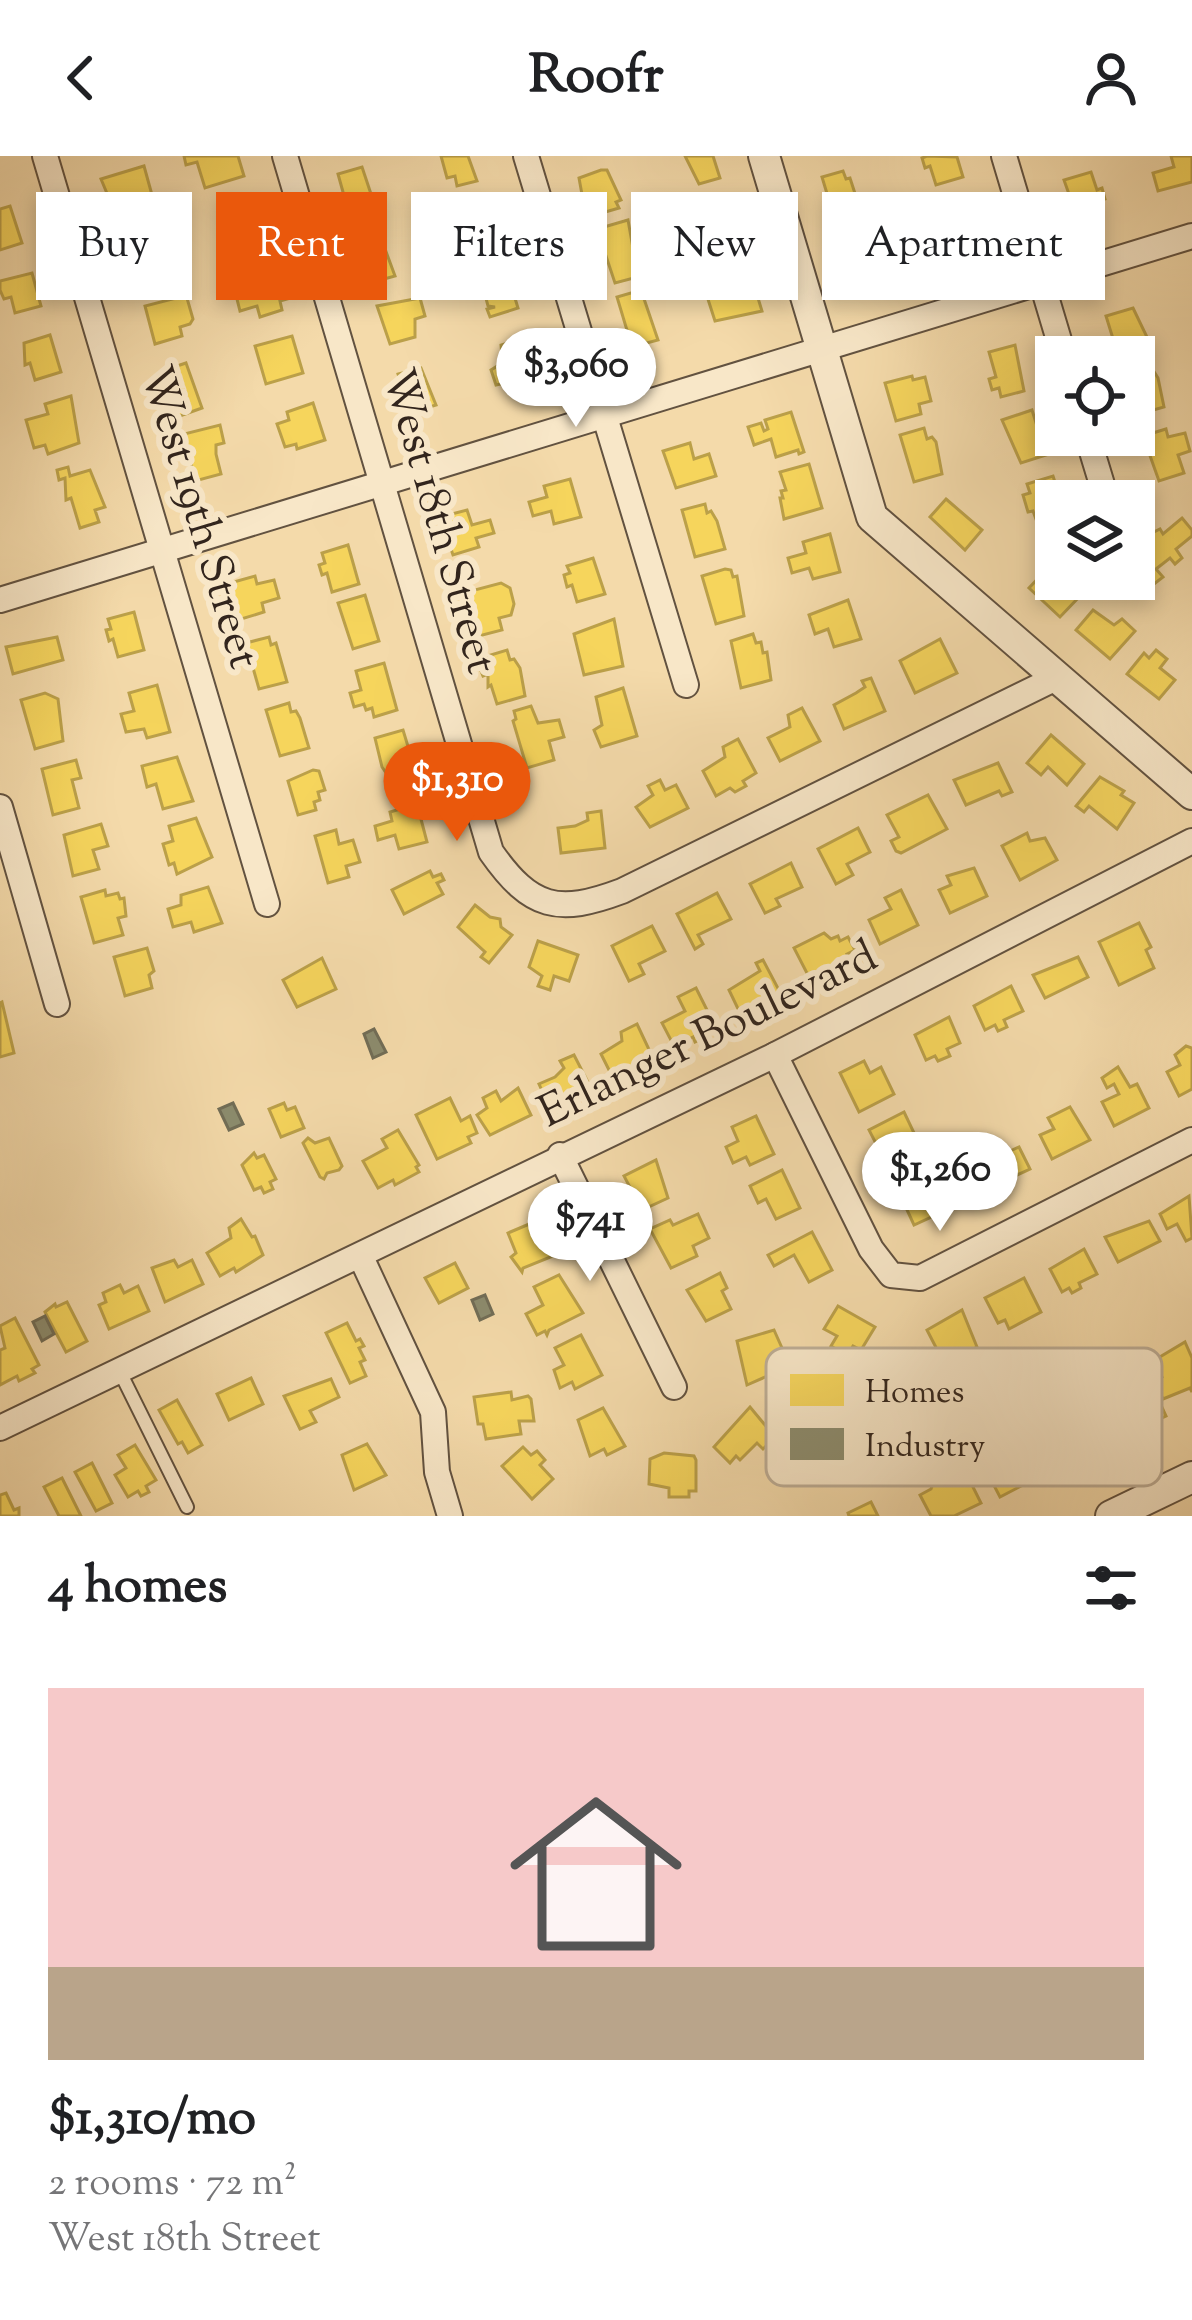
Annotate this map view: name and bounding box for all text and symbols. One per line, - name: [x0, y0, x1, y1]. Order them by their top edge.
- text: Roofr: [528, 39, 664, 117]
- icon: back: [48, 45, 114, 111]
- icon: person: [1078, 45, 1144, 111]
- chip: Buy: [36, 192, 192, 300]
- chip: Rent: [216, 192, 387, 300]
- chip: Filters: [411, 192, 607, 300]
- chip: New: [631, 192, 798, 300]
- chip: Apartment: [822, 192, 1105, 300]
- pin: $3,060: [478, 328, 674, 430]
- map controls: [1035, 336, 1155, 600]
- button: locate: [1035, 336, 1155, 456]
- text: $3,060: [523, 339, 629, 395]
- street label: West 19th Street: [120, 359, 274, 677]
- street label: West 18th Street: [362, 362, 512, 682]
- button: layers: [1035, 480, 1155, 600]
- pin: $1,310: [359, 742, 555, 844]
- text: $1,310: [410, 753, 504, 809]
- street label: Erlanger Boulevard: [529, 927, 889, 1147]
- pin: $1,260: [842, 1132, 1038, 1234]
- text: $1,260: [889, 1143, 991, 1199]
- pin: $741: [519, 1182, 661, 1284]
- text: $741: [555, 1193, 625, 1249]
- legend: [766, 1348, 1162, 1486]
- text: Homes: [865, 1370, 964, 1418]
- text: Industry: [865, 1424, 985, 1472]
- text: 4 homes: [48, 1552, 227, 1625]
- icon: filters: [1078, 1555, 1144, 1621]
- icon: home: [488, 1766, 704, 1982]
- text: $1,310/mo: [48, 2084, 256, 2157]
- text: 2 rooms · 72 m²: [48, 2157, 297, 2213]
- text: West 18th Street: [48, 2213, 321, 2269]

